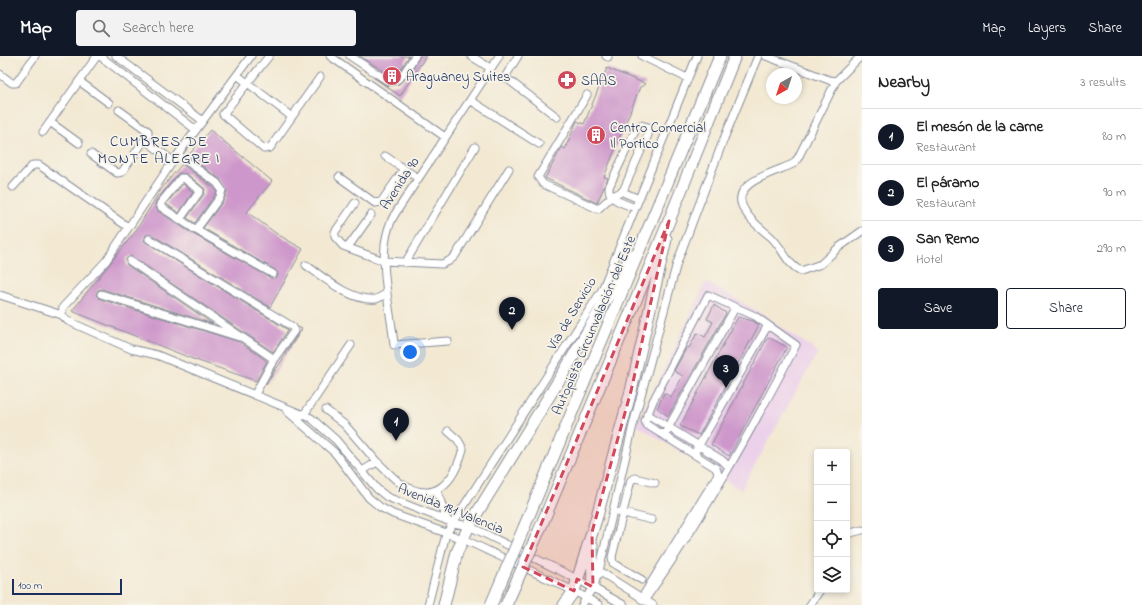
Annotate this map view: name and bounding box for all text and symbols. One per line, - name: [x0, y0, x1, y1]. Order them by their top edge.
- search box: [76, 10, 356, 46]
- text: Map: [20, 15, 52, 42]
- icon: search: [90, 17, 112, 39]
- text: Search here: [122, 17, 194, 39]
- text: Map: [982, 18, 1006, 39]
- text: Layers: [1028, 18, 1066, 39]
- text: Share: [1088, 18, 1122, 39]
- building icon: Araguaney Suites: [381, 65, 403, 87]
- place label: Araguaney Suites: [406, 67, 510, 89]
- north arrow: [766, 68, 802, 104]
- pharmacy icon: SAAS: [556, 69, 578, 91]
- text: Nearby: [878, 70, 930, 95]
- place label: SAAS: [581, 71, 616, 92]
- text: 3 results: [1080, 73, 1126, 92]
- text: El mesón de la carne: [916, 116, 1043, 138]
- place label: Centro Comercial Il Portico: [610, 118, 706, 155]
- building icon: Centro Comercial Il Portico: [585, 124, 607, 146]
- text: 1: [889, 127, 893, 146]
- text: 80 m: [1102, 127, 1126, 146]
- district label: CUMBRES DE MONTE ALEGRE I: [98, 131, 220, 170]
- text: Restaurant: [916, 138, 976, 157]
- street label: Avenida 90: [375, 153, 425, 214]
- text: El páramo: [916, 172, 979, 194]
- text: 2: [888, 183, 894, 202]
- text: 90 m: [1103, 183, 1126, 202]
- text: Restaurant: [916, 194, 976, 213]
- text: San Remo: [916, 228, 979, 250]
- street label: Autopista Circunvalación del Este: [547, 232, 642, 419]
- text: 3: [888, 239, 894, 258]
- text: 290 m: [1097, 239, 1126, 258]
- text: Hotel: [916, 250, 943, 269]
- street label: Vía de Servicio: [542, 273, 602, 355]
- button: Save: [878, 288, 998, 329]
- button: Share: [1006, 288, 1126, 329]
- pin: 2: [499, 297, 525, 330]
- your location: [400, 342, 420, 362]
- pin: 3: [713, 355, 739, 388]
- pin: 1: [383, 408, 409, 441]
- map controls: [814, 449, 850, 593]
- button: +: [814, 449, 850, 485]
- street label: Avenida 181 Valencia: [394, 479, 507, 540]
- button: −: [814, 485, 850, 521]
- button: locate: [814, 521, 850, 557]
- button: layers: [814, 557, 850, 593]
- scale bar: [12, 577, 122, 596]
- text: 100 m: [18, 578, 42, 594]

